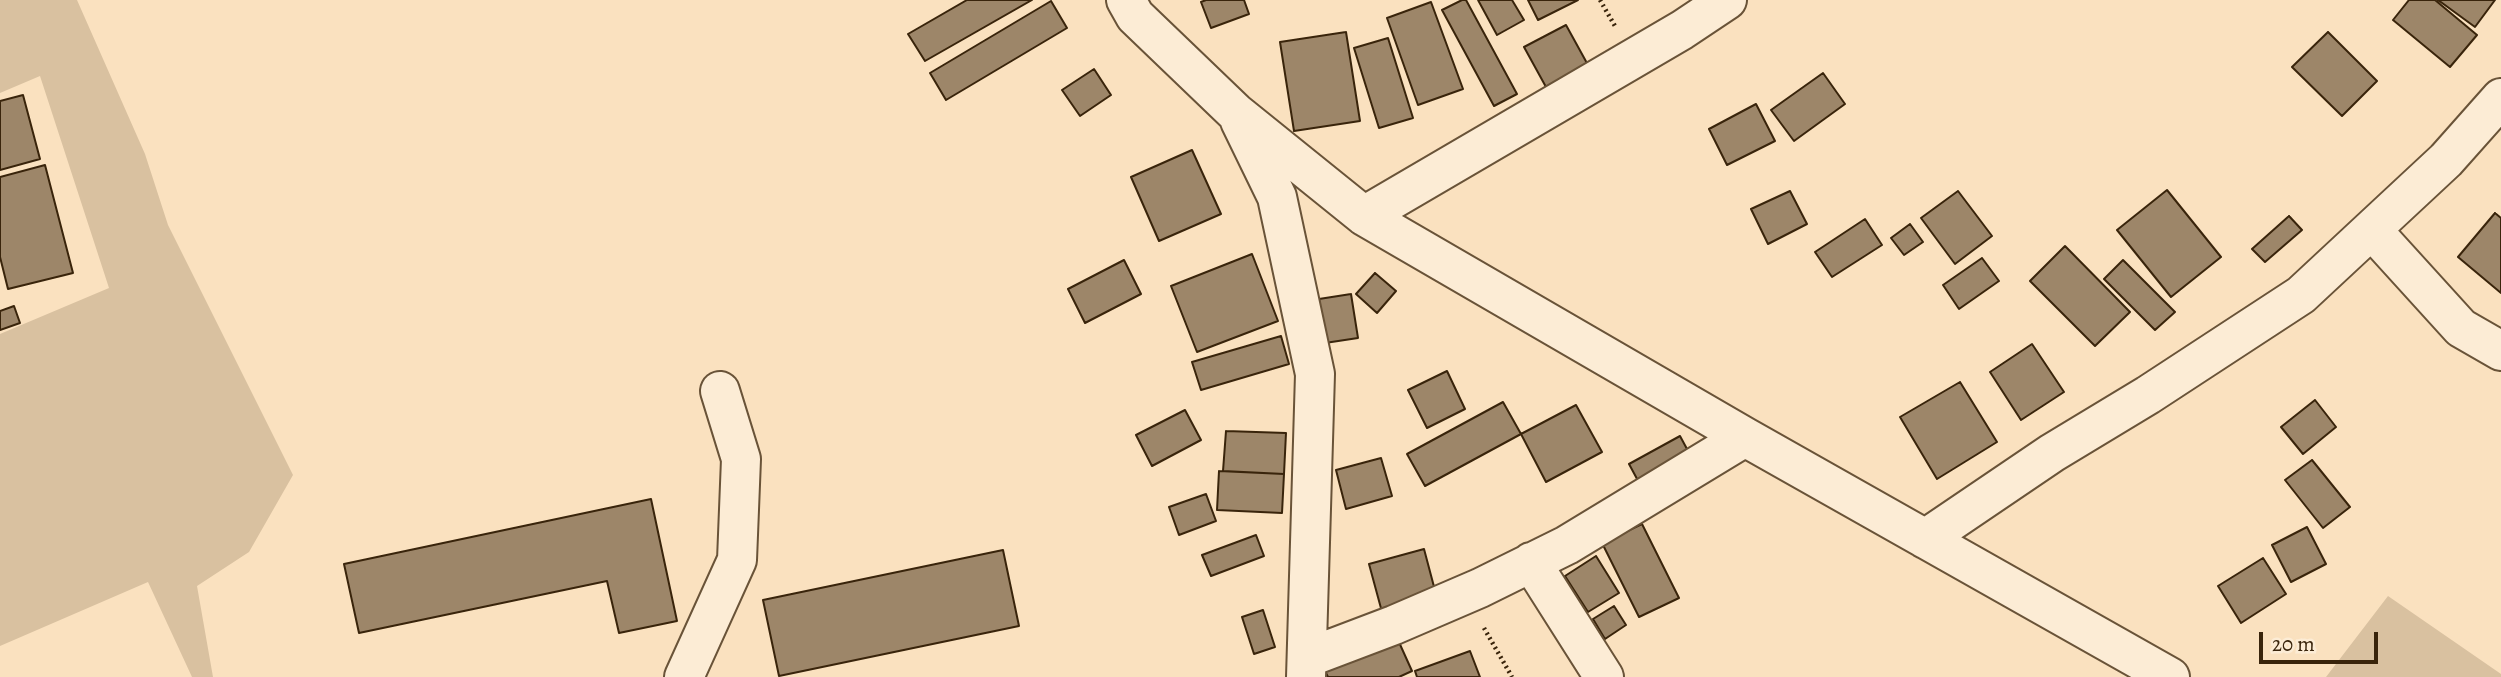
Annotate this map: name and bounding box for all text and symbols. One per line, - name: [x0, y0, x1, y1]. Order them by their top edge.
- scale bar: [2263, 618, 2382, 662]
- text: 20 m: [2272, 630, 2315, 658]

